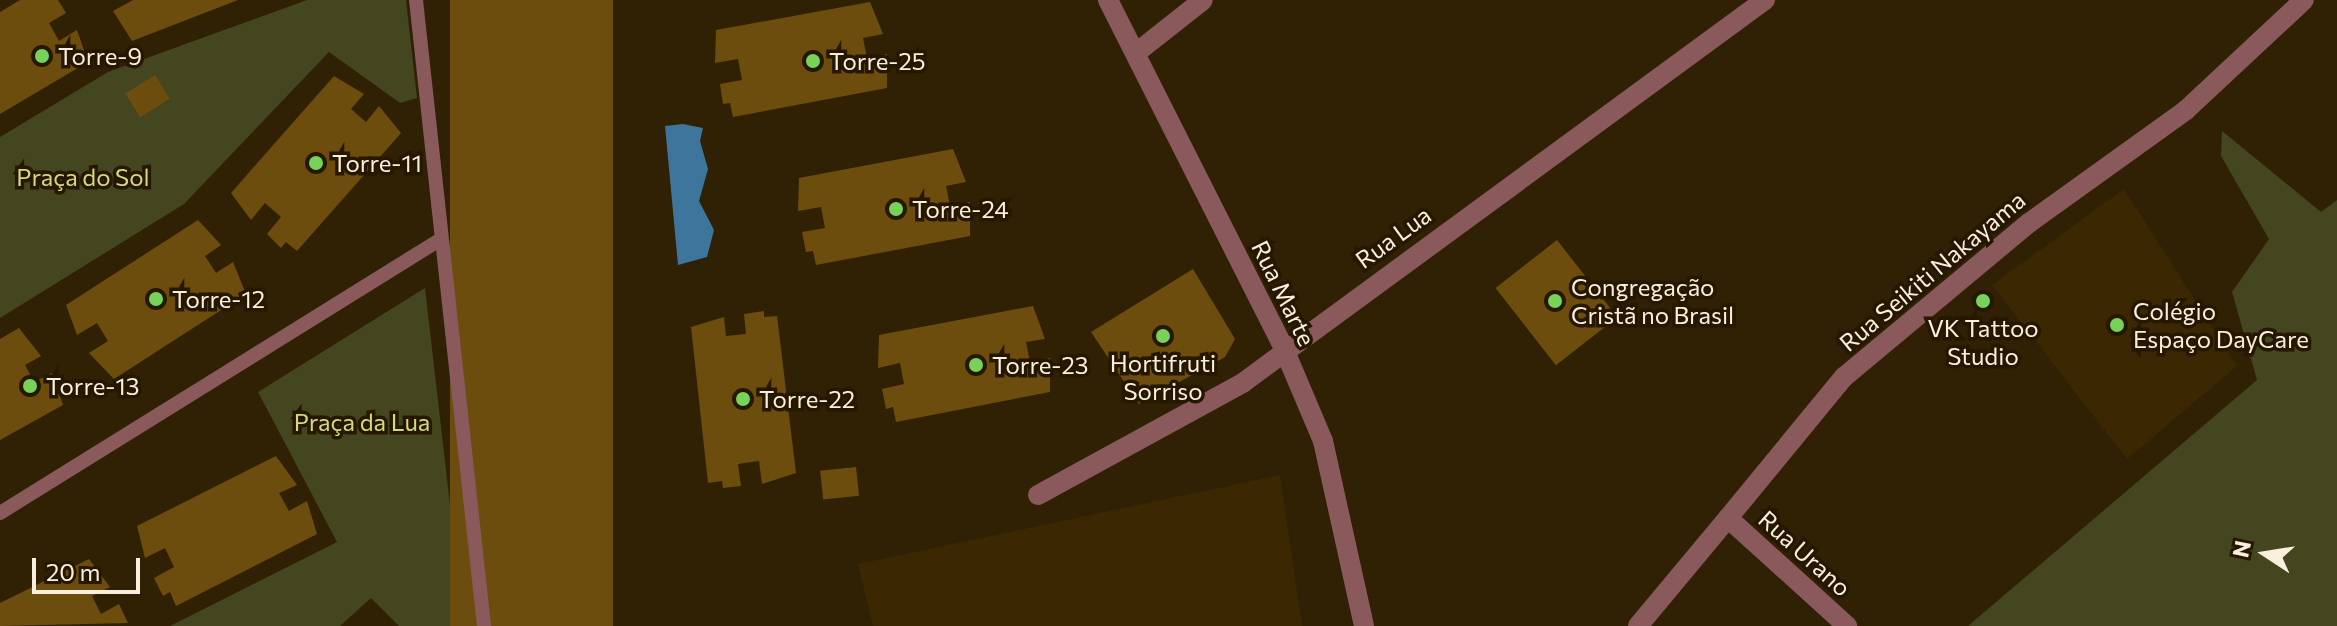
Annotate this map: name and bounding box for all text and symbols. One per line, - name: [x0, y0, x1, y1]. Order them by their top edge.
- place label: Torre-9: [58, 42, 142, 70]
- marker: Torre-9: [33, 47, 51, 65]
- place label: Torre-25: [829, 47, 926, 75]
- marker: Torre-25: [804, 52, 822, 70]
- place label: Torre-11: [332, 149, 422, 177]
- marker: Torre-11: [307, 154, 325, 172]
- park label: Praça do Sol: [16, 163, 150, 191]
- street label: Rua Seikiti Nakayama: [1833, 185, 2031, 357]
- place label: Torre-24: [912, 195, 1009, 223]
- marker: Torre-24: [887, 200, 905, 218]
- street label: Rua Lua: [1350, 200, 1436, 274]
- street label: Rua Marte: [1246, 236, 1322, 350]
- place label: Congregação Cristã no Brasil: [1571, 273, 1734, 329]
- place label: Torre-12: [172, 285, 265, 313]
- marker: Torre-12: [147, 290, 165, 308]
- marker: Congregação Cristã no Brasil: [1546, 292, 1564, 310]
- marker: VK Tattoo Studio: [1974, 292, 1992, 310]
- place label: Colégio Espaço DayCare: [2133, 297, 2309, 353]
- place label: VK Tattoo Studio: [1927, 314, 2039, 370]
- marker: Colégio Espaço DayCare: [2108, 316, 2126, 334]
- marker: Hortifruti Sorriso: [1154, 327, 1172, 345]
- place label: Hortifruti Sorriso: [1110, 349, 1216, 405]
- place label: Torre-23: [992, 351, 1088, 379]
- marker: Torre-23: [967, 356, 985, 374]
- place label: Torre-13: [46, 372, 139, 400]
- marker: Torre-13: [21, 377, 39, 395]
- place label: Torre-22: [759, 385, 855, 413]
- marker: Torre-22: [734, 390, 752, 408]
- park label: Praça da Lua: [294, 408, 430, 436]
- street label: Rua Urano: [1753, 504, 1857, 602]
- north arrow: [2225, 514, 2305, 594]
- text: N: [2226, 538, 2256, 560]
- scale bar: [36, 542, 144, 592]
- text: 20 m: [46, 557, 100, 586]

